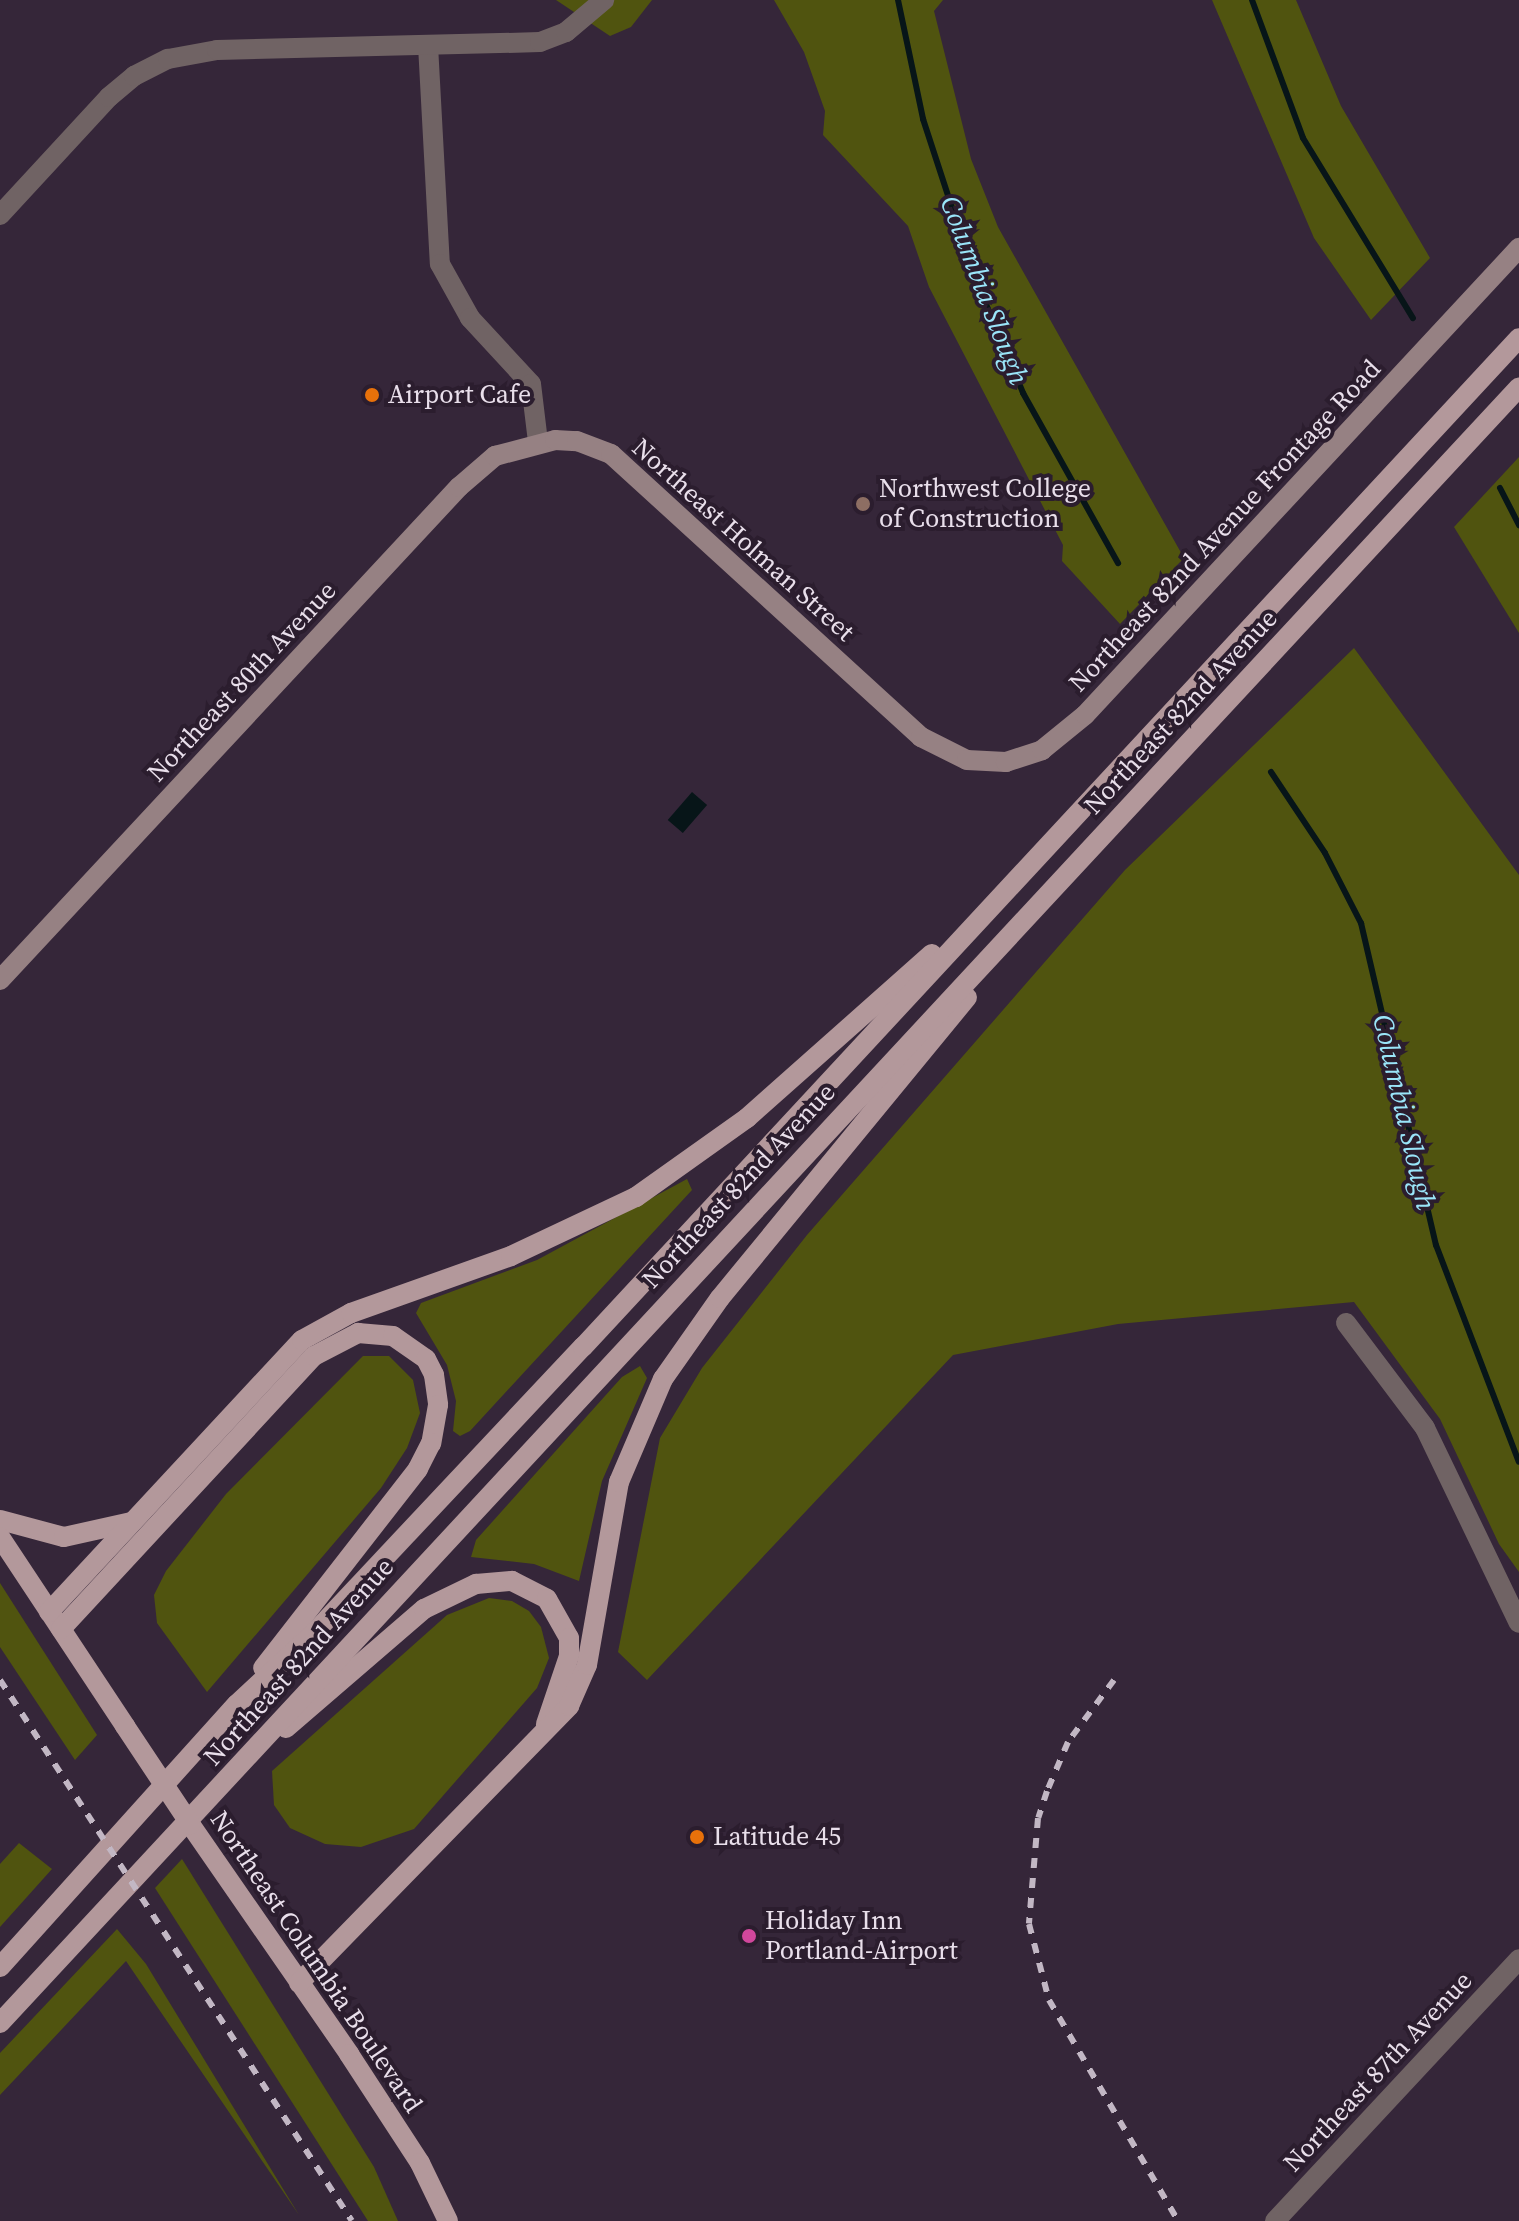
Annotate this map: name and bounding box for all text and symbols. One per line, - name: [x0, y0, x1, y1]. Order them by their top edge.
- water label: Columbia Slough: [934, 191, 1036, 389]
- street label: Northeast 82nd Avenue Frontage Road: [1063, 353, 1387, 699]
- place label: Airport Cafe: [388, 379, 531, 411]
- marker: Airport Cafe: [363, 386, 381, 404]
- street label: Northeast Holman Street: [626, 432, 860, 648]
- place label: Northwest College of Construction: [879, 473, 1091, 534]
- marker: Northwest College of Construction: [854, 495, 872, 513]
- street label: Northeast 80th Avenue: [141, 575, 343, 789]
- street label: Northeast 82nd Avenue: [1078, 603, 1284, 821]
- water label: Columbia Slough: [1366, 1011, 1444, 1213]
- street label: Northeast 82nd Avenue: [636, 1077, 842, 1295]
- street label: Northeast 82nd Avenue: [198, 1552, 400, 1772]
- street label: Northeast Columbia Boulevard: [203, 1805, 429, 2119]
- place label: Latitude 45: [713, 1821, 841, 1853]
- marker: Latitude 45: [688, 1828, 706, 1846]
- place label: Holiday Inn Portland-Airport: [765, 1905, 958, 1966]
- marker: Holiday Inn Portland-Airport: [740, 1927, 758, 1945]
- street label: Northeast 87th Avenue: [1277, 1965, 1479, 2179]

